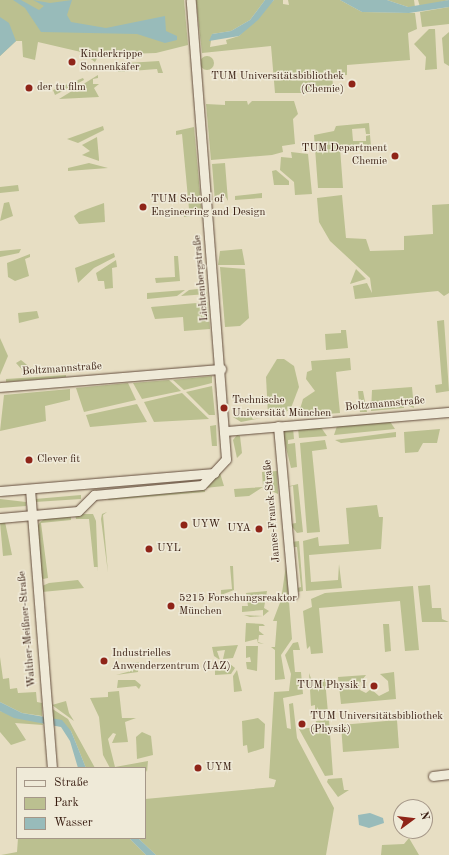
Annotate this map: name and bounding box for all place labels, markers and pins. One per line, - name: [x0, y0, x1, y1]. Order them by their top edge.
- place label: Kinderkrippe Sonnenkäfer: [80, 49, 142, 75]
- marker: Kinderkrippe Sonnenkäfer: [67, 57, 77, 67]
- place label: TUM Universitätsbibliothek (Chemie): [211, 71, 344, 97]
- marker: TUM Universitätsbibliothek (Chemie): [347, 79, 357, 89]
- place label: der tu film: [37, 81, 86, 95]
- marker: der tu film: [24, 83, 34, 93]
- place label: TUM Department Chemie: [302, 143, 387, 169]
- marker: TUM Department Chemie: [390, 151, 400, 161]
- place label: TUM School of Engineering and Design: [151, 194, 265, 220]
- marker: TUM School of Engineering and Design: [138, 202, 148, 212]
- place label: Technische Universität München: [232, 395, 331, 421]
- marker: Technische Universität München: [219, 403, 229, 413]
- place label: Clever fit: [37, 453, 80, 467]
- marker: Clever fit: [24, 455, 34, 465]
- place label: UYW: [192, 518, 220, 532]
- marker: UYW: [179, 520, 189, 530]
- place label: UYA: [227, 522, 251, 536]
- marker: UYA: [254, 524, 264, 534]
- place label: UYL: [157, 542, 181, 556]
- marker: UYL: [144, 544, 154, 554]
- place label: 5215 Forschungsreaktor München: [179, 593, 297, 619]
- marker: 5215 Forschungsreaktor München: [166, 601, 176, 611]
- place label: Industrielles Anwenderzentrum (IAZ): [112, 648, 231, 674]
- marker: Industrielles Anwenderzentrum (IAZ): [99, 656, 109, 666]
- place label: TUM Physik I: [297, 679, 366, 693]
- marker: TUM Physik I: [369, 681, 379, 691]
- place label: TUM Universitätsbibliothek (Physik): [310, 711, 443, 737]
- marker: TUM Universitätsbibliothek (Physik): [297, 719, 307, 729]
- place label: UYM: [206, 761, 232, 775]
- marker: UYM: [193, 763, 203, 773]

